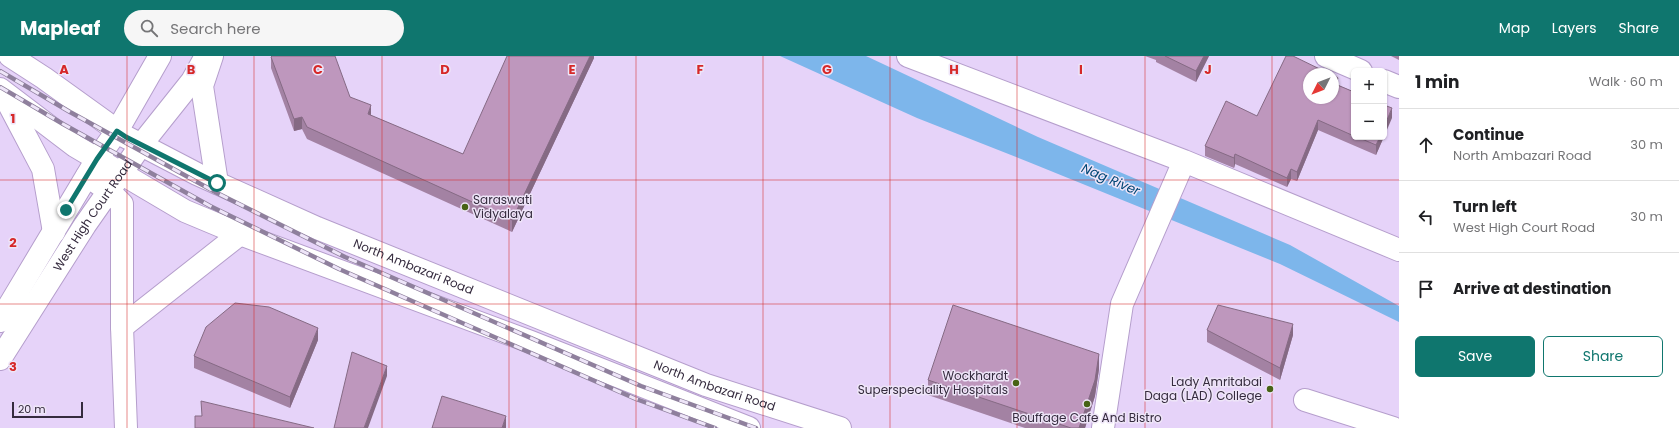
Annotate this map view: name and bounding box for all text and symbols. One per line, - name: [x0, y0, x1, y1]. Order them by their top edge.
- search box: [124, 10, 404, 46]
- text: Mapleaf: [20, 15, 100, 42]
- icon: search: [138, 17, 160, 39]
- text: Search here: [170, 18, 261, 39]
- text: Map: [1499, 18, 1530, 38]
- text: Layers: [1552, 18, 1596, 38]
- text: Share: [1618, 18, 1659, 38]
- text: A: [59, 60, 69, 79]
- text: B: [187, 60, 196, 79]
- text: C: [313, 60, 323, 79]
- text: D: [440, 60, 450, 79]
- text: E: [568, 60, 576, 79]
- text: F: [696, 60, 704, 79]
- text: G: [822, 60, 832, 79]
- text: H: [949, 60, 959, 79]
- text: I: [1079, 60, 1083, 79]
- text: J: [1204, 60, 1212, 79]
- north arrow: [1303, 68, 1339, 104]
- map controls: [1351, 68, 1387, 140]
- button: +: [1351, 68, 1387, 104]
- text: 1 min: [1415, 70, 1459, 94]
- text: Walk · 60 m: [1589, 72, 1663, 91]
- button: −: [1351, 104, 1387, 140]
- text: 1: [11, 109, 15, 128]
- text: Continue: [1453, 124, 1524, 145]
- icon: ahead: [1415, 134, 1437, 156]
- text: 30 m: [1630, 135, 1663, 154]
- text: North Ambazari Road: [1453, 146, 1592, 165]
- street label: West High Court Road: [49, 156, 136, 274]
- water label: Nag River: [1079, 159, 1144, 201]
- route start: [208, 174, 226, 192]
- place label: Saraswati Vidyalaya: [473, 191, 533, 222]
- text: Turn left: [1453, 196, 1517, 217]
- route end: [57, 201, 75, 219]
- marker: Saraswati Vidyalaya: [460, 202, 470, 212]
- icon: left: [1415, 206, 1437, 228]
- text: 30 m: [1630, 207, 1663, 226]
- text: West High Court Road: [1453, 218, 1595, 237]
- text: 2: [9, 233, 17, 252]
- street label: North Ambazari Road: [351, 235, 476, 298]
- icon: arrive: [1415, 278, 1437, 300]
- text: Arrive at destination: [1453, 278, 1611, 299]
- button: Save: [1415, 336, 1535, 377]
- button: Share: [1543, 336, 1663, 377]
- street label: North Ambazari Road: [651, 356, 778, 415]
- text: 3: [9, 357, 17, 376]
- place label: Wockhardt Superspeciality Hospitals: [858, 367, 1008, 398]
- place label: Lady Amritabai Daga (LAD) College: [1144, 373, 1262, 404]
- marker: Wockhardt Superspeciality Hospitals: [1011, 378, 1021, 388]
- marker: Lady Amritabai Daga (LAD) College: [1265, 384, 1275, 394]
- marker: Bouffage Cafe And Bistro: [1082, 399, 1092, 409]
- scale bar: [12, 400, 83, 419]
- text: 20 m: [18, 401, 46, 417]
- place label: Bouffage Cafe And Bistro: [1012, 409, 1162, 426]

